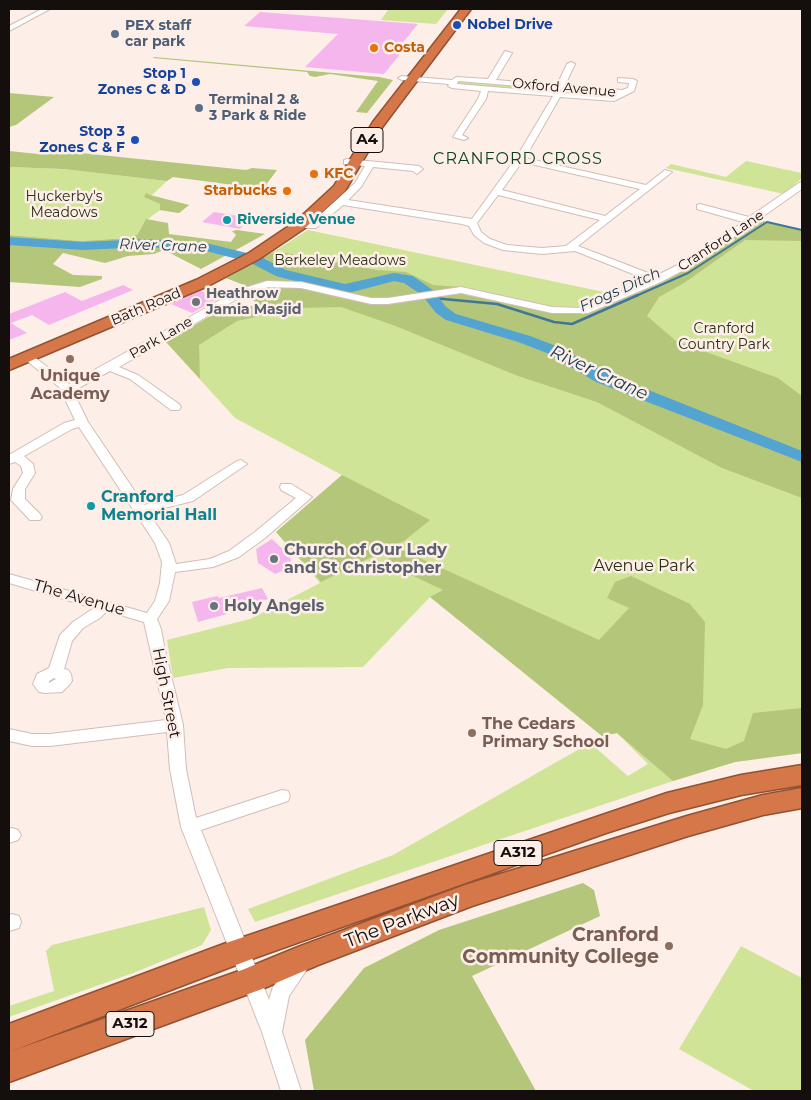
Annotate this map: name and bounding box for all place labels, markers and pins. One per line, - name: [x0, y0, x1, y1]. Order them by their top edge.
- place label: Nobel Drive: [467, 17, 553, 33]
- place label: PEX staff car park: [125, 18, 191, 50]
- marker: Nobel Drive: [451, 19, 463, 31]
- marker: PEX staff car park: [109, 28, 121, 40]
- place label: Costa: [384, 40, 425, 56]
- marker: Costa: [368, 42, 380, 54]
- place label: Stop 1 Zones C & D: [98, 66, 186, 98]
- marker: Stop 1 Zones C & D: [190, 76, 202, 88]
- place label: Terminal 2 & 3 Park & Ride: [209, 92, 306, 124]
- marker: Terminal 2 & 3 Park & Ride: [193, 102, 205, 114]
- place label: Stop 3 Zones C & F: [39, 124, 125, 156]
- marker: Stop 3 Zones C & F: [129, 134, 141, 146]
- place label: KFC: [324, 166, 353, 182]
- marker: KFC: [308, 168, 320, 180]
- place label: Starbucks: [204, 183, 277, 199]
- marker: Starbucks: [281, 185, 293, 197]
- place label: Riverside Venue: [237, 212, 355, 228]
- marker: Riverside Venue: [221, 214, 233, 226]
- place label: Heathrow Jamia Masjid: [206, 286, 301, 318]
- marker: Heathrow Jamia Masjid: [190, 296, 202, 308]
- marker: Unique Academy: [64, 353, 76, 365]
- place label: Unique Academy: [31, 366, 109, 404]
- place label: Cranford Memorial Hall: [101, 487, 217, 525]
- marker: Cranford Memorial Hall: [85, 500, 97, 512]
- place label: Church of Our Lady and St Christopher: [284, 540, 447, 578]
- marker: Church of Our Lady and St Christopher: [268, 553, 280, 565]
- place label: Holy Angels: [224, 596, 324, 616]
- marker: Holy Angels: [208, 600, 220, 612]
- place label: The Cedars Primary School: [482, 714, 609, 752]
- marker: The Cedars Primary School: [466, 727, 478, 739]
- place label: Cranford Community College: [462, 924, 659, 968]
- marker: Cranford Community College: [663, 940, 675, 952]

